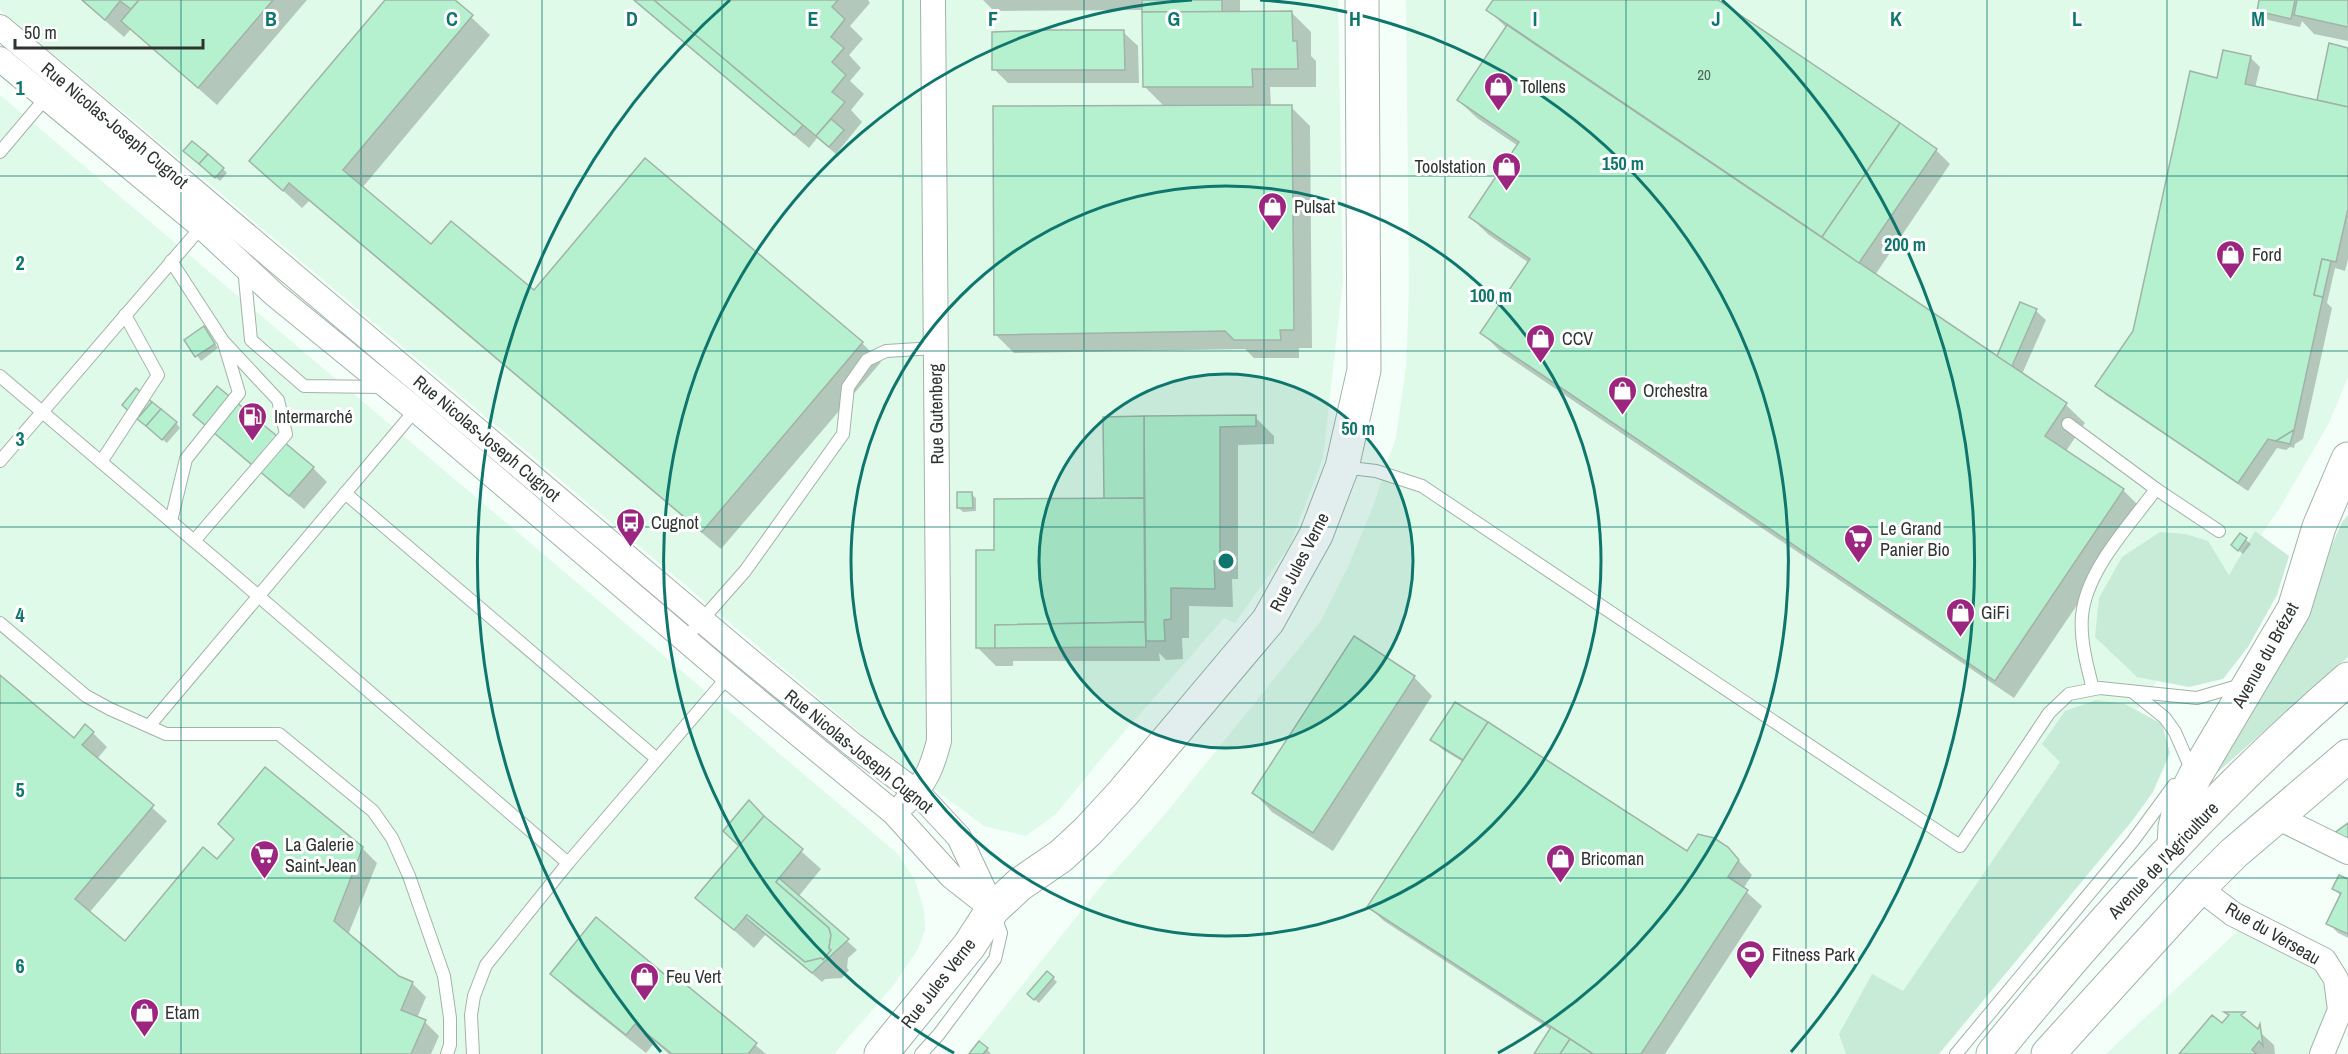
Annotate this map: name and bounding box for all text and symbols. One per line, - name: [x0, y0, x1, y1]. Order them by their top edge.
- text: B: [265, 5, 277, 32]
- text: C: [446, 5, 458, 32]
- text: D: [626, 5, 638, 32]
- text: E: [808, 5, 819, 32]
- text: F: [988, 5, 998, 32]
- text: G: [1168, 5, 1180, 32]
- text: H: [1349, 5, 1361, 32]
- text: I: [1533, 5, 1537, 32]
- text: J: [1711, 5, 1721, 32]
- text: K: [1890, 5, 1902, 32]
- text: L: [2072, 5, 2082, 32]
- text: M: [2251, 5, 2265, 32]
- scale bar: [15, 12, 202, 50]
- text: 50 m: [24, 20, 57, 45]
- street label: Rue Nicolas-Joseph Cugnot: [36, 56, 194, 194]
- house number: 20: [1697, 64, 1711, 85]
- shop icon: Tollens: [1483, 70, 1515, 112]
- text: 1: [15, 74, 25, 101]
- place label: Tollens: [1520, 74, 1566, 99]
- shop icon: Toolstation: [1491, 150, 1523, 192]
- text: 150 m: [1602, 151, 1644, 176]
- place label: Toolstation: [1415, 154, 1486, 179]
- shop icon: Pulsat: [1257, 190, 1289, 232]
- place label: Pulsat: [1294, 194, 1335, 219]
- text: 200 m: [1884, 232, 1926, 257]
- shop icon: Ford: [2215, 238, 2247, 280]
- place label: Ford: [2252, 242, 2282, 267]
- text: 2: [15, 249, 25, 276]
- text: 100 m: [1470, 283, 1512, 308]
- shop icon: CCV: [1525, 322, 1557, 364]
- place label: CCV: [1562, 326, 1593, 351]
- street label: Rue Gutenberg: [923, 363, 949, 465]
- street label: Rue Nicolas-Joseph Cugnot: [408, 369, 566, 507]
- shop icon: Orchestra: [1606, 374, 1638, 416]
- place label: Orchestra: [1643, 378, 1708, 403]
- fuel station icon: Intermarché: [237, 400, 269, 442]
- place label: Intermarché: [274, 404, 353, 429]
- text: 50 m: [1341, 416, 1375, 441]
- text: 3: [15, 425, 25, 452]
- bus stop icon: Cugnot: [614, 506, 646, 548]
- street label: Rue Jules Verne: [1263, 508, 1335, 616]
- place label: Cugnot: [651, 510, 699, 535]
- place label: Le Grand Panier Bio: [1880, 516, 1950, 562]
- supermarket icon: Le Grand Panier Bio: [1843, 522, 1875, 564]
- centre of rings: [1216, 551, 1236, 571]
- shop icon: GiFi: [1944, 596, 1976, 638]
- street label: Avenue du Brézet: [2225, 598, 2304, 713]
- place label: GiFi: [1981, 600, 2010, 625]
- text: 4: [15, 601, 25, 628]
- street label: Rue Nicolas-Joseph Cugnot: [779, 683, 939, 819]
- text: 5: [15, 776, 25, 803]
- street label: Avenue de l'Agriculture: [2101, 796, 2224, 925]
- place label: La Galerie Saint-Jean: [285, 832, 356, 878]
- supermarket icon: La Galerie Saint-Jean: [248, 838, 280, 880]
- shop icon: Bricoman: [1544, 842, 1576, 884]
- place label: Bricoman: [1581, 846, 1644, 871]
- street label: Rue du Verseau: [2221, 896, 2325, 970]
- street label: Rue Jules Verne: [895, 933, 981, 1033]
- sports icon: Fitness Park: [1735, 938, 1767, 980]
- place label: Fitness Park: [1772, 942, 1855, 967]
- text: 6: [15, 952, 25, 979]
- shop icon: Feu Vert: [629, 960, 661, 1002]
- place label: Feu Vert: [666, 964, 721, 989]
- shop icon: Etam: [128, 996, 160, 1038]
- place label: Etam: [165, 1000, 199, 1025]

